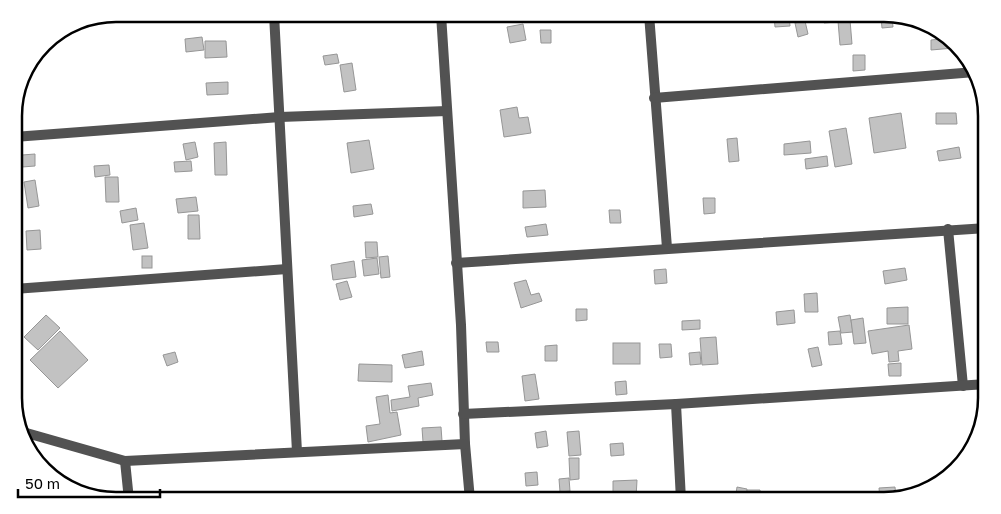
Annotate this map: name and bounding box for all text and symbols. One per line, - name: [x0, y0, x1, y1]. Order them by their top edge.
- scale bar: [18, 466, 160, 498]
- text: 50 m: [25, 474, 60, 492]

